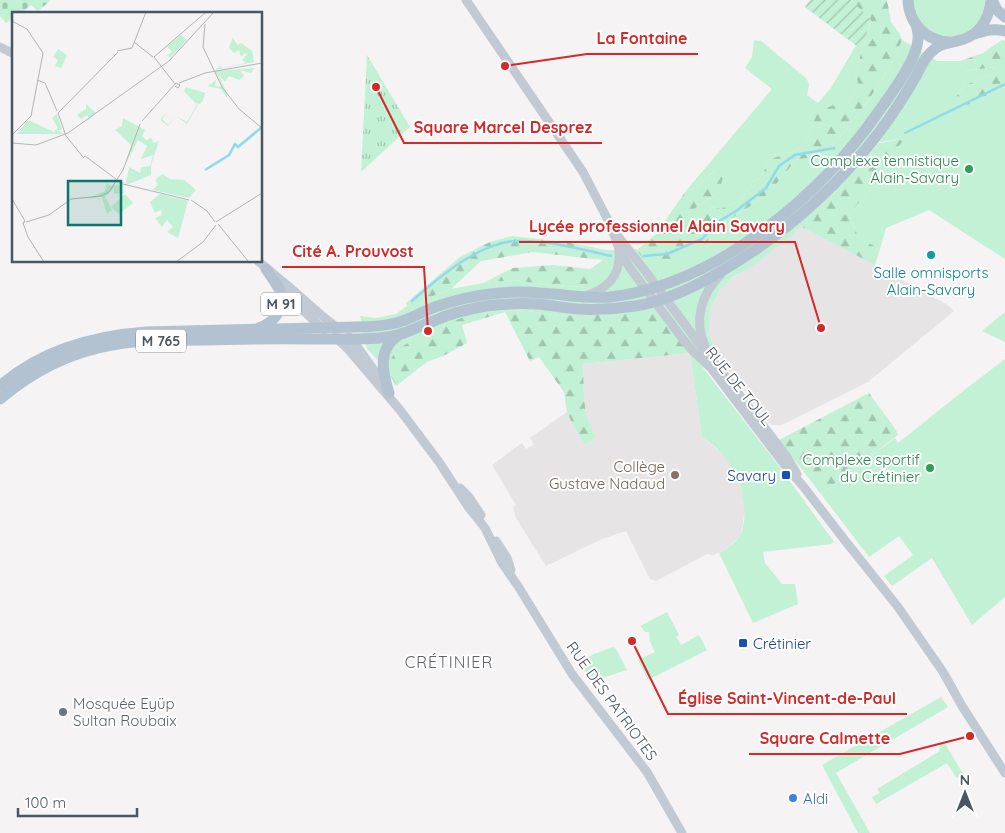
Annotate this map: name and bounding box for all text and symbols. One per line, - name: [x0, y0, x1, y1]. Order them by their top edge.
- inset map: [12, 12, 262, 262]
- callout: La Fontaine: [587, 23, 698, 54]
- text: La Fontaine: [596, 28, 688, 48]
- callout: Square Marcel Desprez: [404, 112, 602, 143]
- text: Square Marcel Desprez: [414, 117, 592, 137]
- place label: Complexe tennistique Alain-Savary: [811, 151, 959, 187]
- marker: Complexe tennistique Alain-Savary: [963, 163, 975, 175]
- callout: Lycée professionnel Alain Savary: [519, 211, 795, 242]
- text: Lycée professionnel Alain Savary: [529, 216, 785, 236]
- callout: Cité A. Prouvost: [282, 236, 424, 267]
- text: Cité A. Prouvost: [292, 241, 414, 261]
- marker: Salle omnisports Alain-Savary: [925, 249, 937, 261]
- place label: Salle omnisports Alain-Savary: [874, 263, 988, 299]
- road number: M 91: [261, 292, 301, 316]
- road number: M 765: [136, 330, 186, 352]
- street label: RUE DE TOUL: [702, 343, 776, 429]
- place label: Complexe sportif du Crétinier: [802, 450, 921, 486]
- place label: Collège Gustave Nadaud: [549, 457, 665, 493]
- marker: Complexe sportif du Crétinier: [924, 462, 936, 474]
- place label: Savary: [727, 466, 776, 485]
- marker: Collège Gustave Nadaud: [669, 469, 681, 481]
- marker: Savary: [780, 469, 792, 481]
- place label: Crétinier: [753, 634, 811, 653]
- marker: Crétinier: [737, 637, 749, 649]
- street label: RUE DES PATRIOTES: [562, 638, 662, 764]
- district label: CRÉTINIER: [405, 652, 493, 672]
- callout: Église Saint-Vincent-de-Paul: [668, 683, 907, 714]
- text: Église Saint-Vincent-de-Paul: [678, 688, 896, 708]
- place label: Mosquée Eyüp Sultan Roubaix: [73, 694, 177, 730]
- marker: Mosquée Eyüp Sultan Roubaix: [57, 706, 69, 718]
- callout: Square Calmette: [749, 723, 900, 754]
- text: Square Calmette: [760, 728, 890, 748]
- north arrow: [940, 768, 990, 818]
- text: N: [960, 771, 970, 789]
- scale bar: [18, 786, 136, 818]
- place label: Aldi: [803, 789, 828, 808]
- marker: Aldi: [787, 792, 799, 804]
- text: 100 m: [25, 793, 66, 812]

